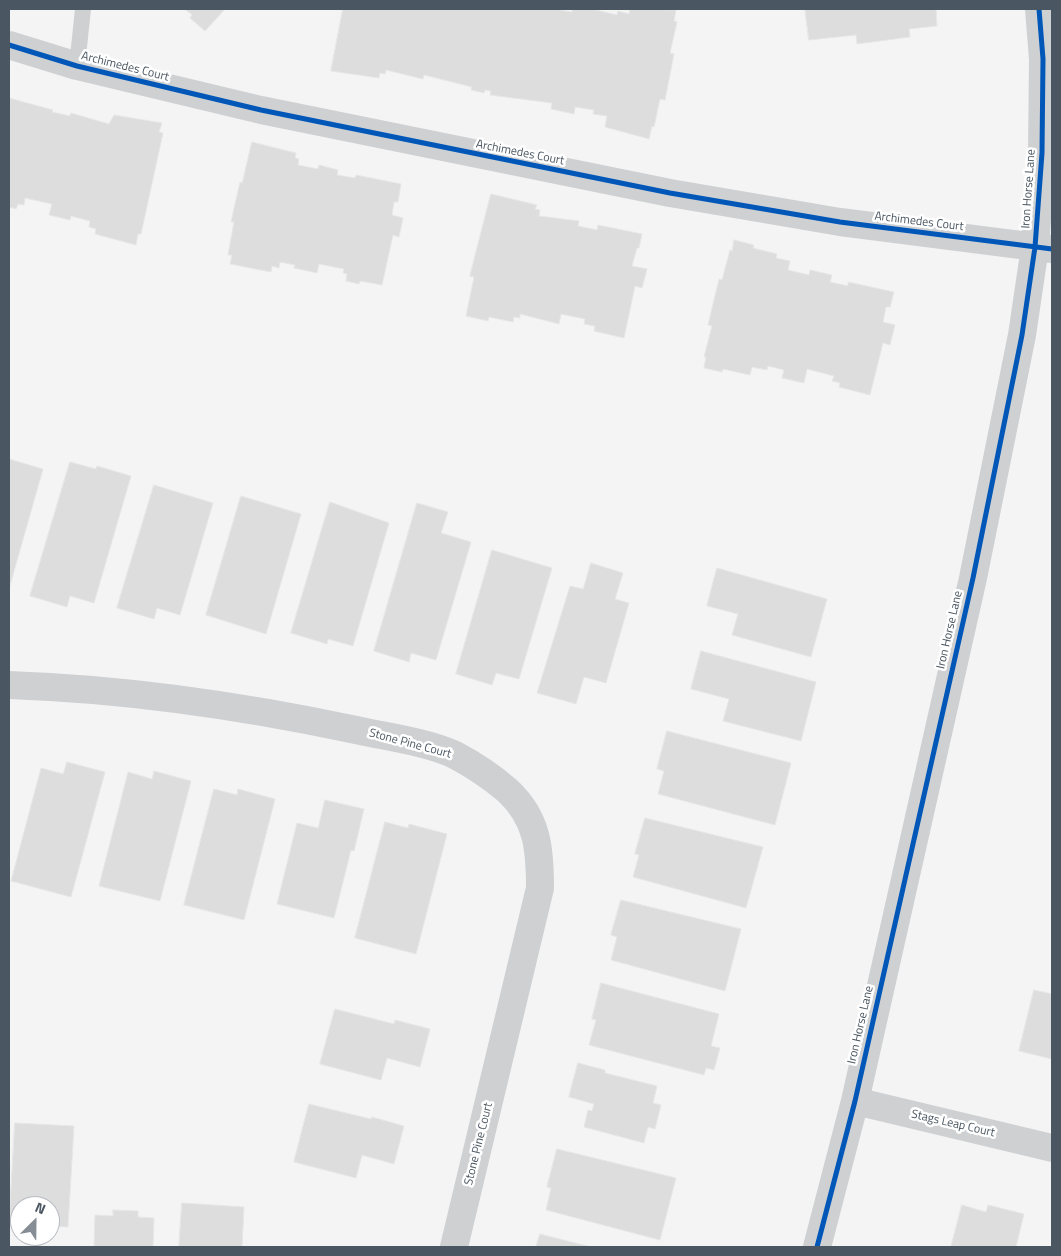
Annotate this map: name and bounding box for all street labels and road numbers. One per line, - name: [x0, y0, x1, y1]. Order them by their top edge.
- street label: Archimedes Court: [80, 49, 170, 85]
- street label: Archimedes Court: [475, 137, 565, 169]
- street label: Iron Horse Lane: [1019, 149, 1039, 229]
- street label: Archimedes Court: [874, 209, 964, 235]
- street label: Iron Horse Lane: [934, 590, 966, 670]
- street label: Stone Pine Court: [367, 726, 453, 762]
- street label: Iron Horse Lane: [845, 985, 877, 1065]
- street label: Stone Pine Court: [462, 1101, 496, 1187]
- street label: Stags Leap Court: [910, 1107, 996, 1141]

